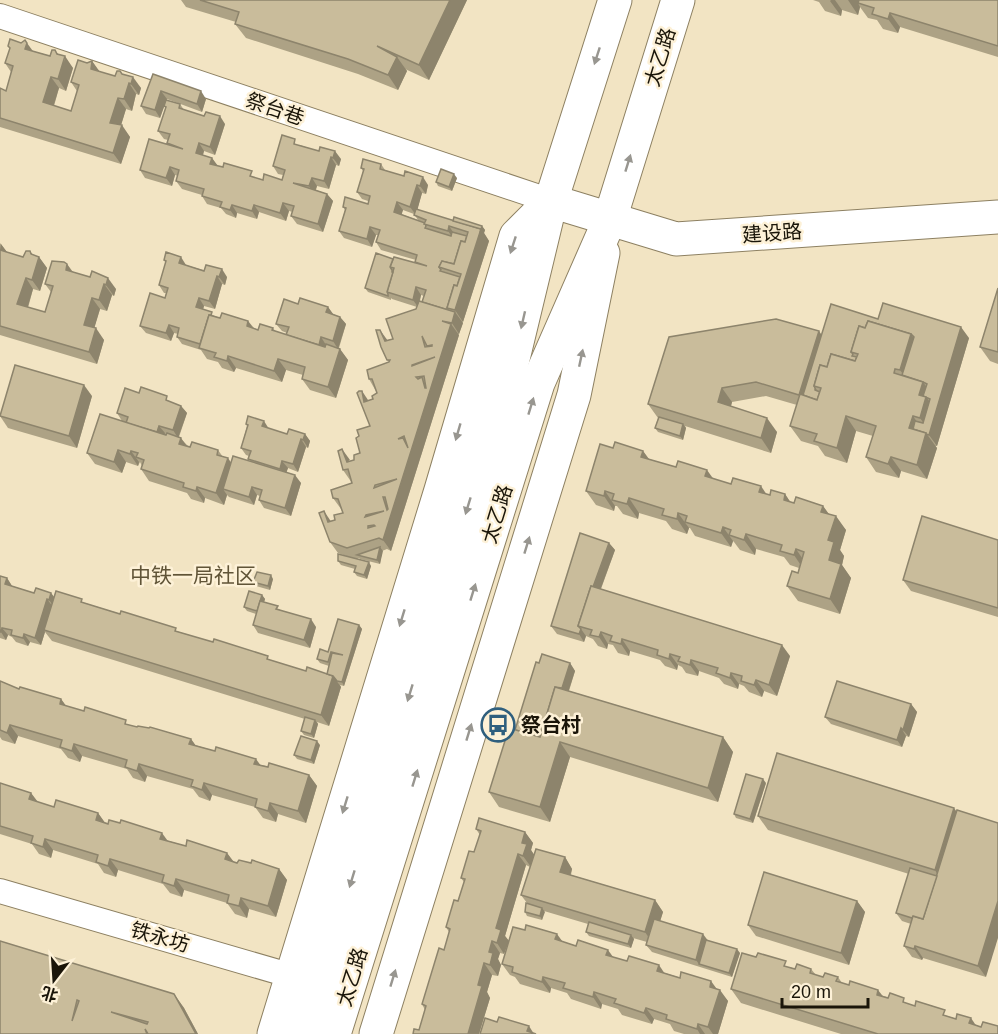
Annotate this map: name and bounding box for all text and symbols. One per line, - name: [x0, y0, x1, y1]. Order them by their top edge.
- street label: 太乙路: [641, 25, 679, 89]
- one-way arrow: [591, 47, 601, 65]
- street label: 祭台巷: [243, 89, 307, 129]
- one-way arrow: [623, 154, 633, 172]
- street label: 建设路: [741, 220, 803, 246]
- one-way arrow: [508, 236, 518, 254]
- one-way arrow: [517, 310, 527, 329]
- one-way arrow: [577, 349, 587, 368]
- one-way arrow: [527, 397, 536, 415]
- one-way arrow: [453, 423, 462, 441]
- street label: 太乙路: [478, 482, 516, 546]
- one-way arrow: [463, 498, 472, 516]
- one-way arrow: [523, 536, 532, 554]
- district label: 中铁一局社区: [130, 564, 256, 587]
- one-way arrow: [469, 583, 478, 601]
- one-way arrow: [397, 609, 406, 627]
- one-way arrow: [405, 684, 414, 702]
- bus stop icon: 祭台村: [480, 707, 516, 743]
- place label: 祭台村: [521, 714, 581, 736]
- one-way arrow: [465, 723, 475, 741]
- one-way arrow: [410, 769, 420, 787]
- one-way arrow: [339, 796, 349, 814]
- one-way arrow: [347, 870, 356, 888]
- street label: 铁永坊: [128, 918, 192, 956]
- street label: 太乙路: [333, 945, 371, 1009]
- north arrow: [24, 950, 84, 1010]
- one-way arrow: [389, 969, 398, 987]
- scale bar: [782, 971, 868, 1009]
- text: 20 m: [791, 982, 831, 1002]
- text: 北: [40, 983, 60, 1004]

